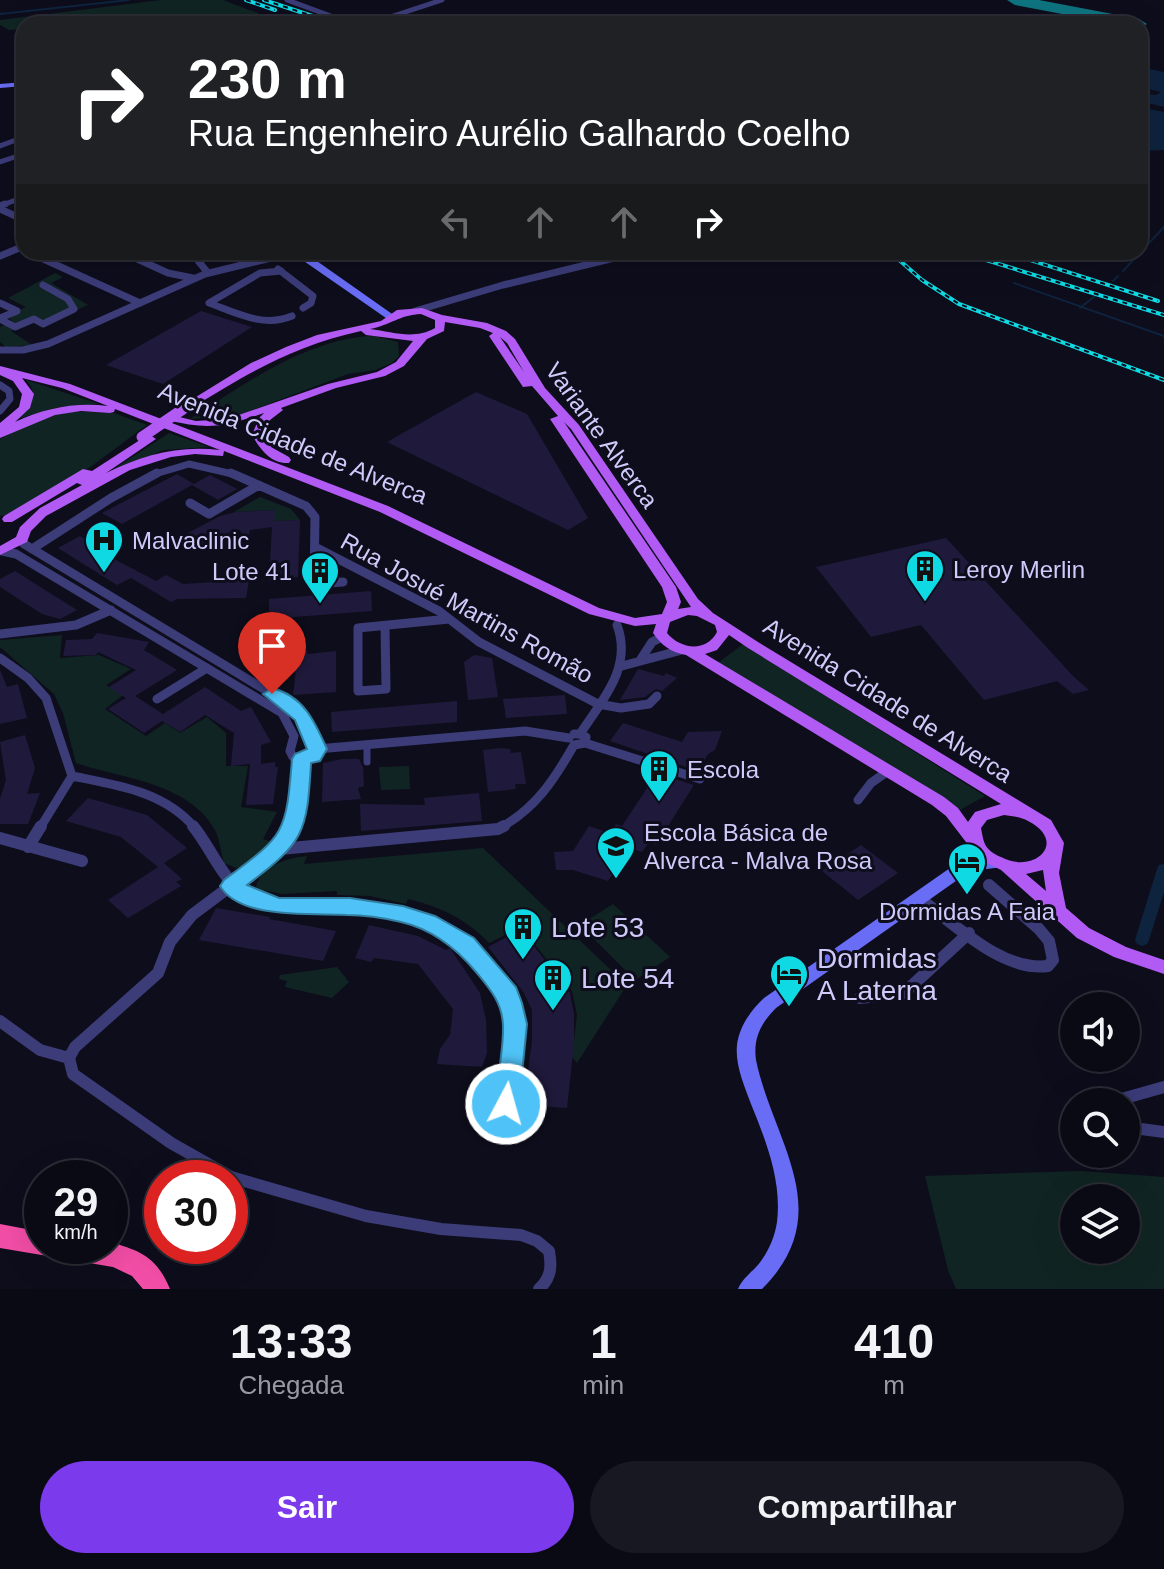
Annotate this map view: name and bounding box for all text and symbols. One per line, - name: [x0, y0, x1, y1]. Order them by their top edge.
- text: 230 m: [188, 47, 347, 110]
- icon: right: [56, 48, 160, 152]
- text: Rua Engenheiro Aurélio Galhardo Coelho: [188, 113, 850, 154]
- icon: left: [434, 200, 478, 244]
- icon: ahead: [518, 200, 562, 244]
- icon: ahead: [602, 200, 646, 244]
- icon: right: [686, 200, 730, 244]
- street label: Variante Alverca: [540, 357, 664, 513]
- street label: Avenida Cidade de Alverca: [155, 377, 432, 510]
- hospital icon: Malvaclinic: [83, 519, 125, 574]
- place label: Malvaclinic: [132, 527, 249, 554]
- street label: Rua Josué Martins Romão: [336, 527, 598, 689]
- building icon: Leroy Merlin: [904, 548, 946, 603]
- building icon: Lote 41: [299, 550, 341, 605]
- place label: Leroy Merlin: [953, 556, 1085, 583]
- place label: Lote 41: [212, 558, 292, 585]
- pin: [238, 612, 306, 694]
- street label: Avenida Cidade de Alverca: [759, 612, 1018, 788]
- icon: arrive: [250, 624, 294, 668]
- building icon: Escola: [638, 748, 680, 803]
- place label: Escola: [687, 756, 760, 783]
- place label: Escola Básica de Alverca - Malva Rosa: [644, 819, 873, 874]
- school or university icon: Escola Básica de Alverca - Malva Rosa: [595, 825, 637, 880]
- hotel icon: Dormidas A Faia: [946, 841, 988, 896]
- place label: Dormidas A Faia: [879, 898, 1056, 925]
- building icon: Lote 53: [502, 906, 544, 961]
- place label: Lote 53: [551, 912, 644, 943]
- place label: Dormidas A Laterna: [817, 943, 937, 1006]
- hotel icon: Dormidas A Laterna: [768, 953, 810, 1008]
- building icon: Lote 54: [532, 957, 574, 1012]
- place label: Lote 54: [581, 963, 674, 994]
- map controls: [1060, 992, 1140, 1264]
- button: sound: [1060, 992, 1140, 1072]
- position arrow: [464, 1062, 548, 1146]
- button: search: [1060, 1088, 1140, 1168]
- speed limit sign: 30: [144, 1160, 248, 1264]
- text: 29: [54, 1180, 98, 1224]
- button: layers: [1060, 1184, 1140, 1264]
- text: km/h: [54, 1221, 98, 1243]
- text: 13:33: [230, 1315, 353, 1368]
- text: 1: [590, 1315, 617, 1368]
- text: 410: [854, 1315, 934, 1368]
- text: Chegada: [238, 1370, 344, 1400]
- text: min: [582, 1370, 624, 1400]
- text: m: [883, 1370, 905, 1400]
- button: Sair: [40, 1461, 574, 1553]
- button: Compartilhar: [590, 1461, 1124, 1553]

